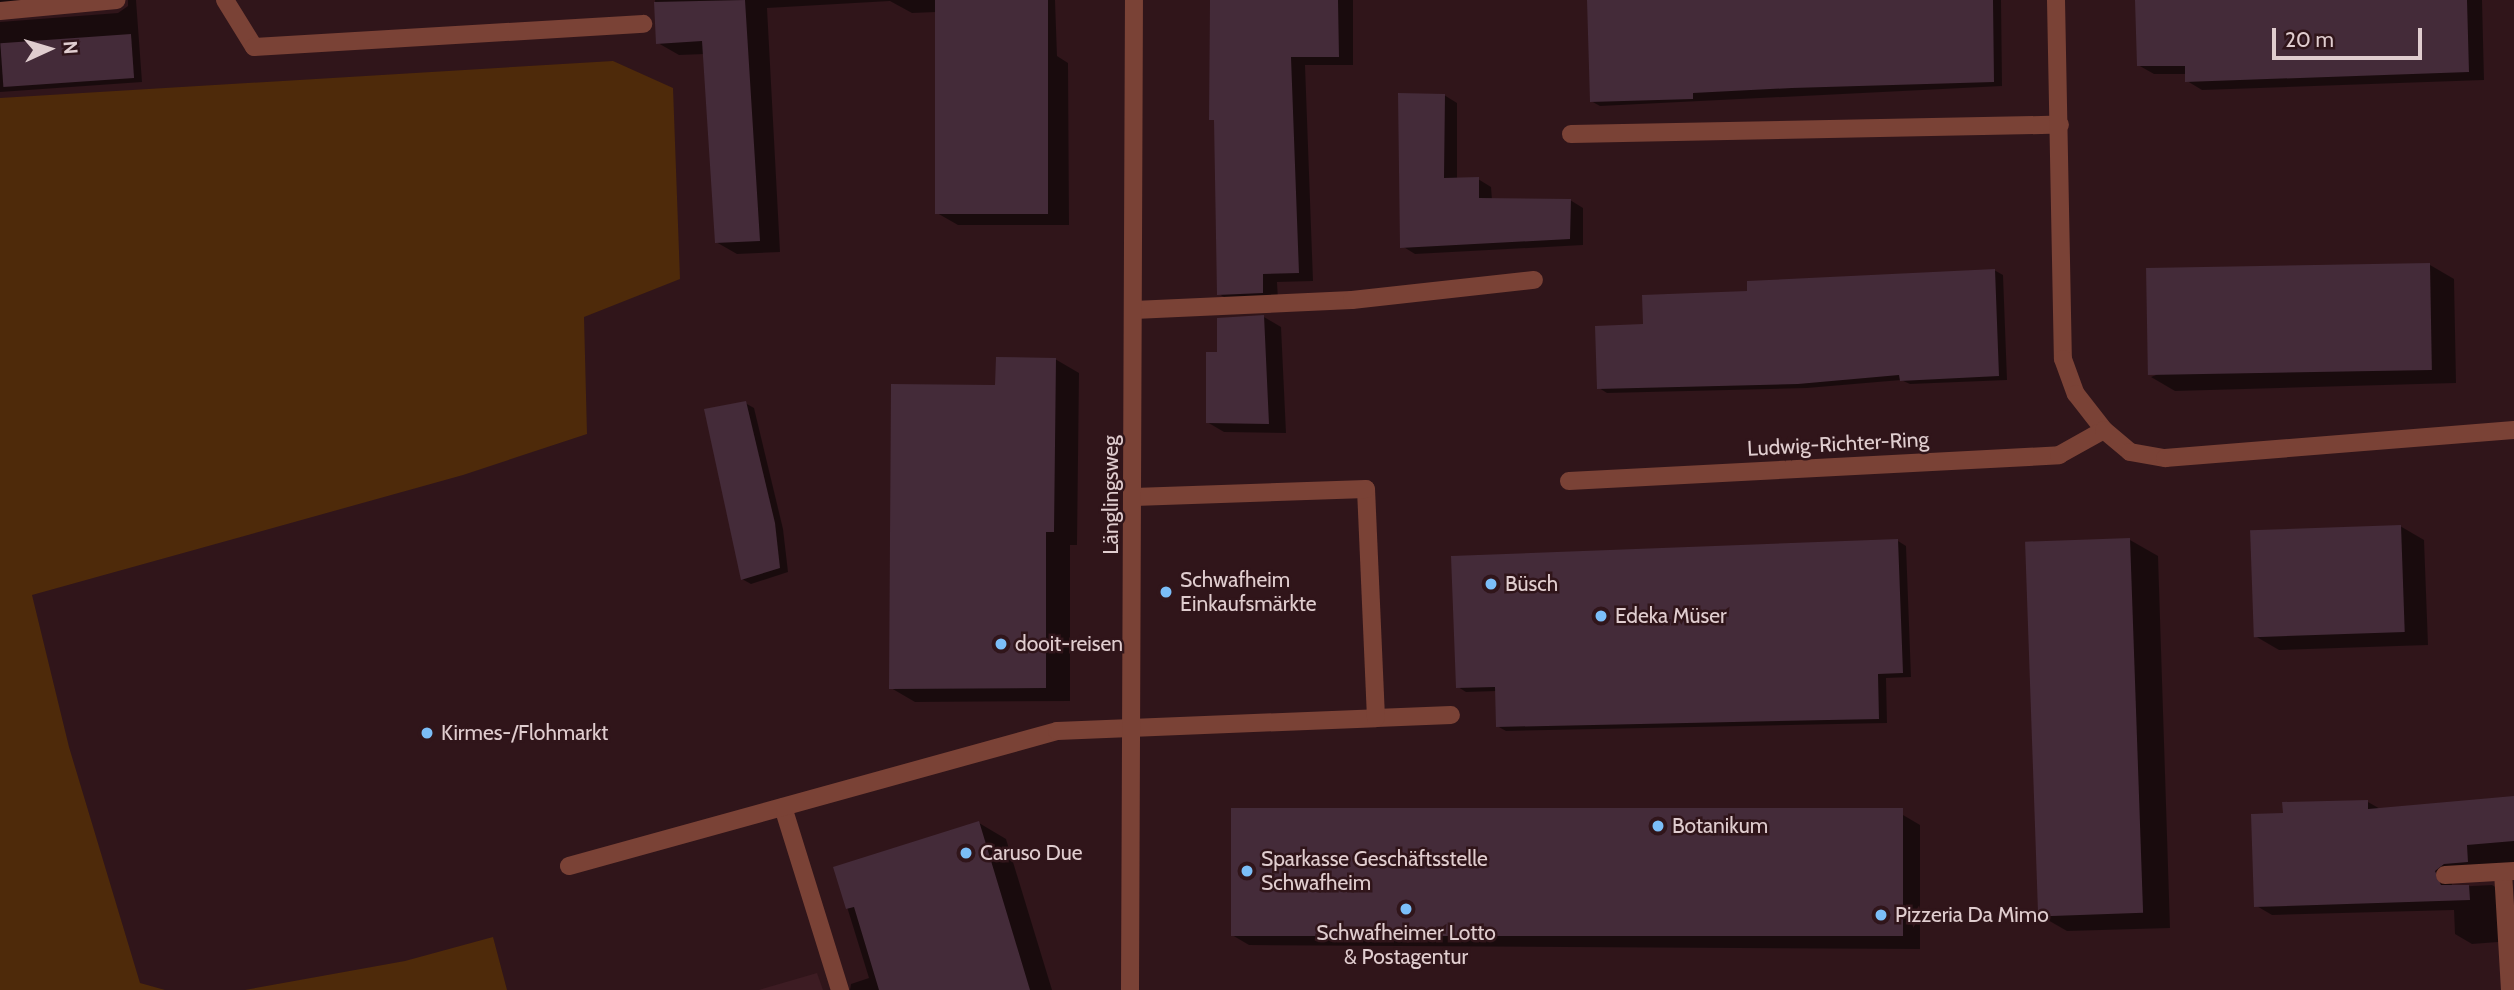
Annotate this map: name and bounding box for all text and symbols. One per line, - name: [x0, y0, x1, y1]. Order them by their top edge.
- north arrow: [14, 14, 84, 84]
- scale bar: [2276, 14, 2426, 58]
- text: 20 m: [2285, 27, 2334, 52]
- text: N: [59, 40, 82, 55]
- street label: Ludwig-Richter-Ring: [1747, 427, 1929, 461]
- street label: Länglingsweg: [1098, 435, 1124, 555]
- place label: Schwafheim Einkaufsmärkte: [1180, 567, 1317, 617]
- place label: Büsch: [1505, 571, 1558, 597]
- marker: Büsch: [1483, 576, 1499, 592]
- marker: Schwafheim Einkaufsmärkte: [1158, 584, 1174, 600]
- place label: Edeka Müser: [1615, 603, 1727, 629]
- marker: Edeka Müser: [1593, 608, 1609, 624]
- place label: dooit-reisen: [1015, 631, 1123, 657]
- marker: dooit-reisen: [993, 636, 1009, 652]
- place label: Kirmes-/Flohmarkt: [441, 720, 608, 746]
- marker: Kirmes-/Flohmarkt: [419, 725, 435, 741]
- place label: Botanikum: [1672, 813, 1768, 839]
- marker: Botanikum: [1650, 818, 1666, 834]
- place label: Caruso Due: [980, 840, 1083, 866]
- marker: Caruso Due: [958, 845, 974, 861]
- place label: Sparkasse Geschäftsstelle Schwafheim: [1261, 846, 1488, 896]
- marker: Sparkasse Geschäftsstelle Schwafheim: [1239, 863, 1255, 879]
- marker: Schwafheimer Lotto & Postagentur: [1398, 901, 1414, 917]
- place label: Pizzeria Da Mimo: [1895, 902, 2049, 928]
- marker: Pizzeria Da Mimo: [1873, 907, 1889, 923]
- place label: Schwafheimer Lotto & Postagentur: [1316, 920, 1496, 970]

